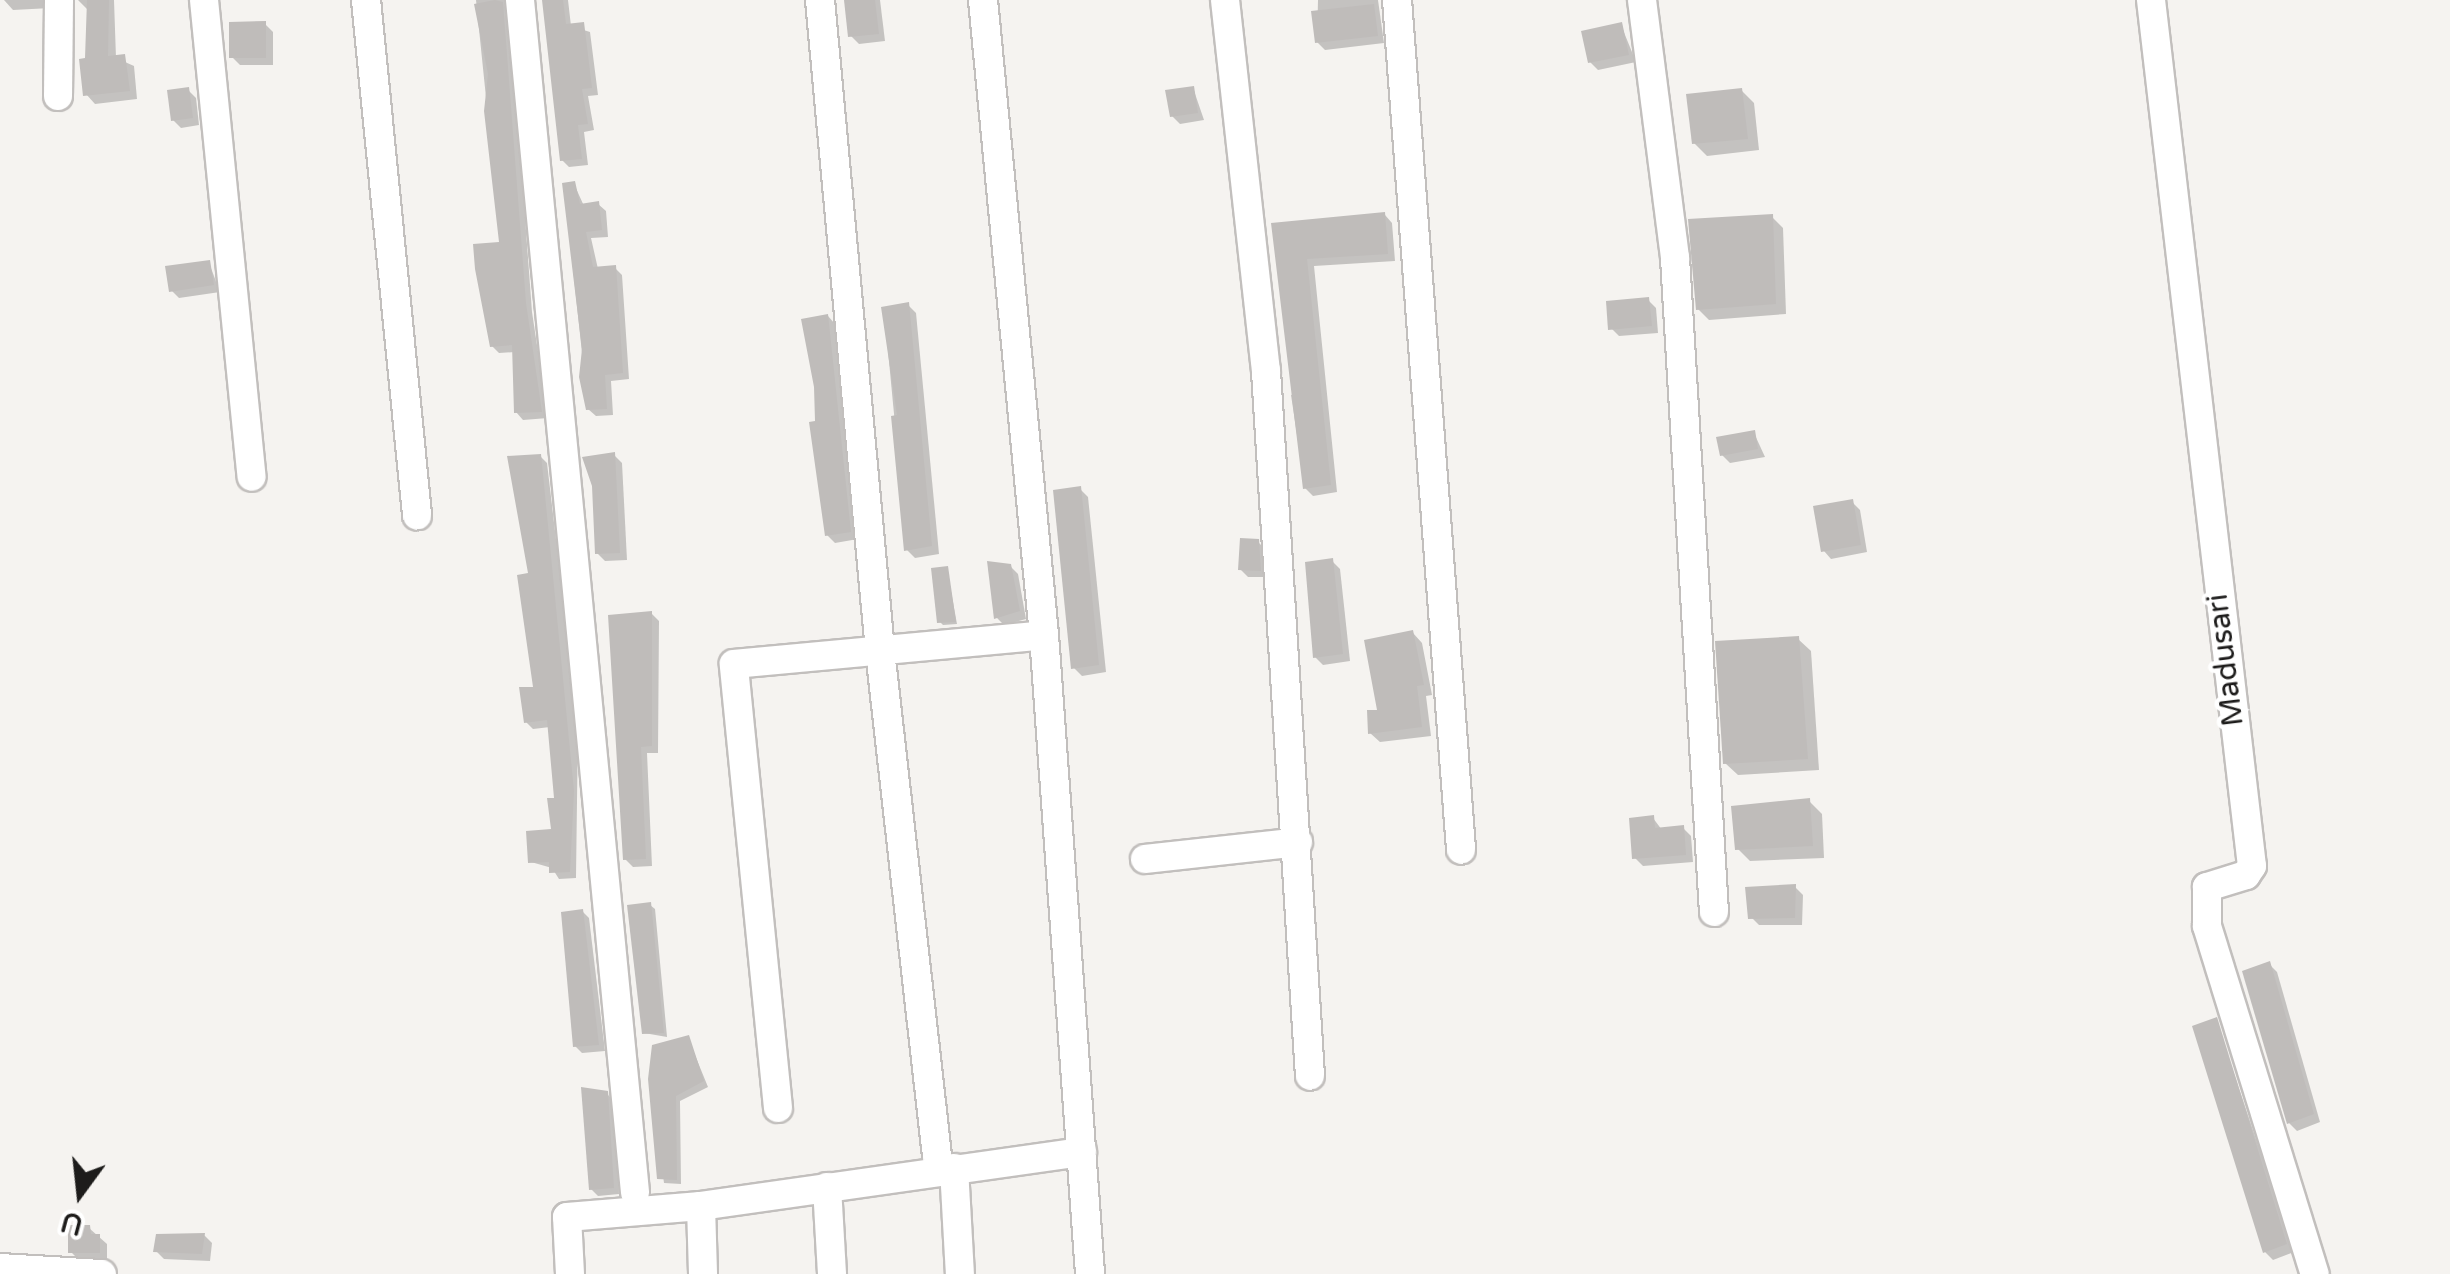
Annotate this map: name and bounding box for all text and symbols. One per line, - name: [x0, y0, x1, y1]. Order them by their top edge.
- street label: Madusari: [2200, 592, 2252, 728]
- north arrow: [30, 1144, 130, 1244]
- text: U: [58, 1204, 87, 1242]

